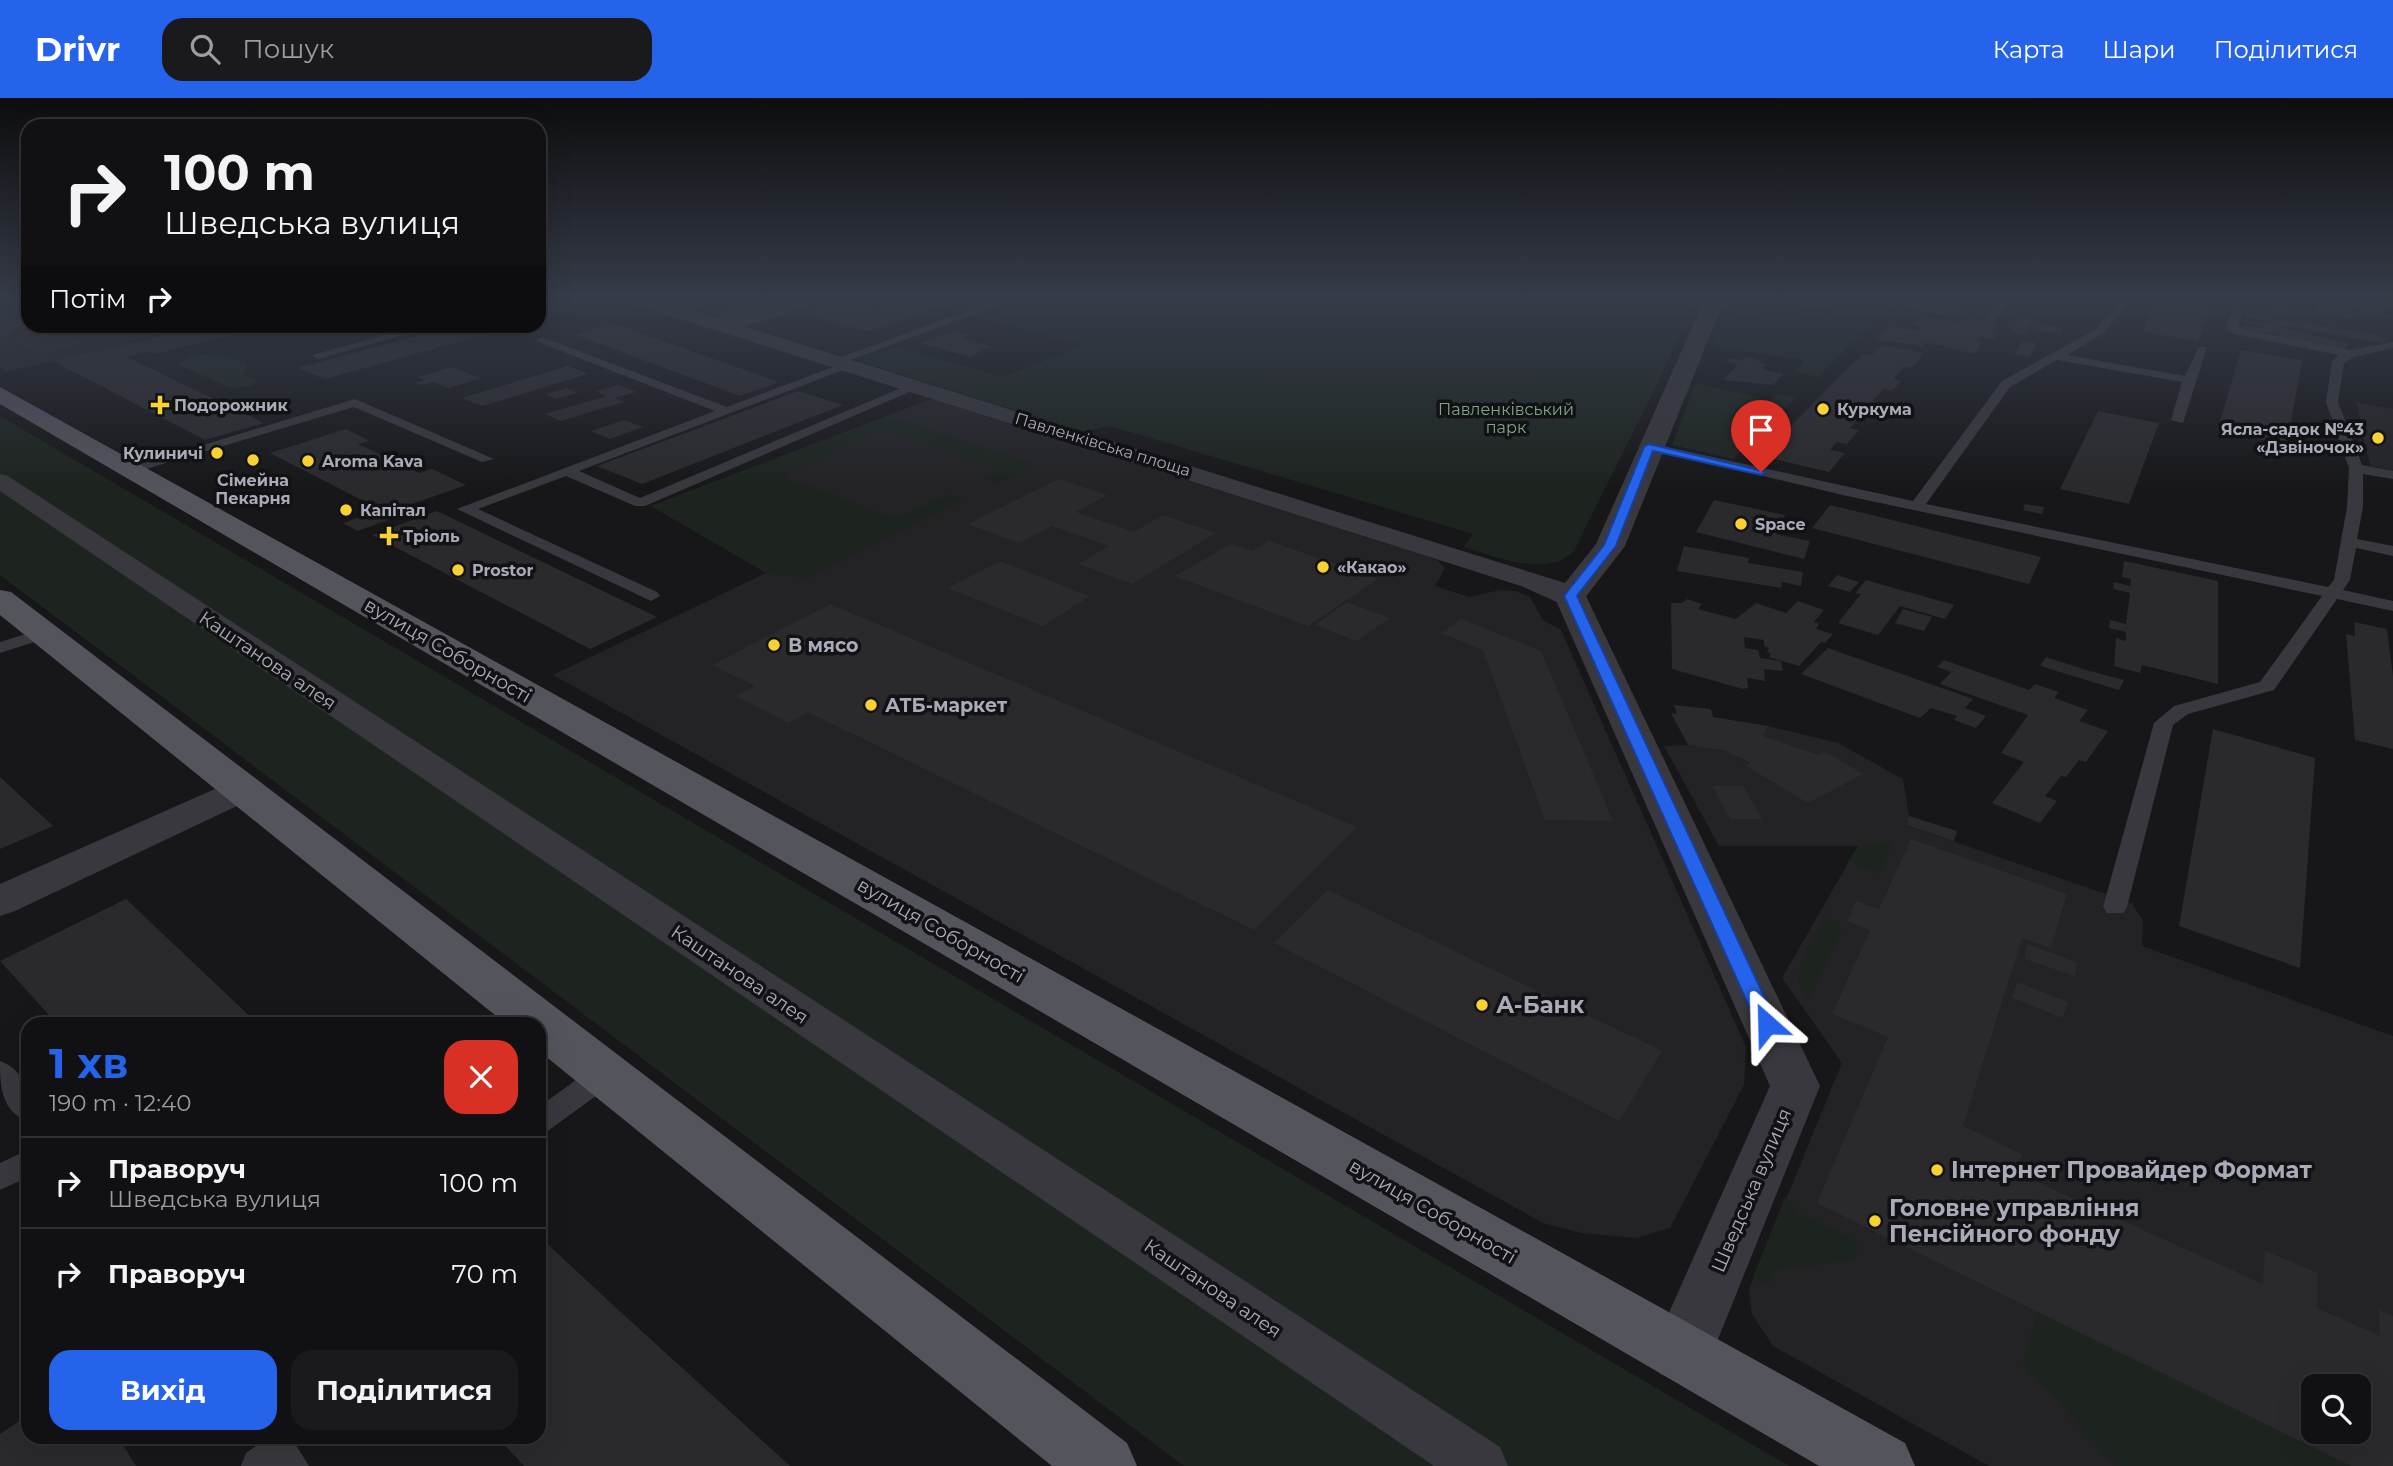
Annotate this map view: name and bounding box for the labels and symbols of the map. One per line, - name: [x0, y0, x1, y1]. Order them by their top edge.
- place label: Подорожник: [174, 396, 288, 415]
- marker: Подорожник: [152, 397, 168, 413]
- park label: Павленківський парк: [1438, 400, 1574, 437]
- pin: [1731, 400, 1791, 472]
- place label: Куркума: [1837, 400, 1912, 419]
- marker: Куркума: [1815, 401, 1831, 417]
- street label: Павленківська площа: [1013, 409, 1193, 480]
- place label: Ясла-садок №43 «Дзвіночок»: [2221, 420, 2364, 457]
- marker: Ясла-садок №43 «Дзвіночок»: [2370, 430, 2386, 446]
- place label: Кулиничі: [123, 444, 203, 463]
- marker: Кулиничі: [209, 445, 225, 461]
- marker: Сімейна Пекарня: [245, 452, 261, 468]
- place label: Aroma Kava: [321, 452, 423, 471]
- marker: Aroma Kava: [300, 453, 316, 469]
- place label: Сімейна Пекарня: [215, 471, 291, 508]
- place label: Капітал: [360, 501, 426, 520]
- marker: Капітал: [338, 502, 354, 518]
- place label: Space: [1755, 515, 1805, 534]
- marker: Space: [1733, 516, 1749, 532]
- place label: Тріоль: [403, 527, 460, 546]
- marker: Тріоль: [381, 528, 397, 544]
- place label: «Какао»: [1337, 558, 1407, 577]
- marker: «Какао»: [1315, 559, 1331, 575]
- place label: Prostor: [472, 561, 533, 580]
- marker: Prostor: [450, 562, 466, 578]
- street label: вулиця Соборності: [360, 593, 535, 708]
- street label: Каштанова алея: [195, 606, 341, 715]
- place label: В мясо: [788, 634, 859, 657]
- marker: В мясо: [766, 637, 782, 653]
- place label: АТБ-маркет: [885, 694, 1008, 717]
- marker: АТБ-маркет: [863, 697, 879, 713]
- street label: вулиця Соборності: [853, 873, 1028, 988]
- street label: Каштанова алея: [667, 920, 813, 1029]
- position arrow: [1730, 987, 1804, 1061]
- place label: А-Банк: [1496, 991, 1585, 1019]
- marker: А-Банк: [1474, 997, 1490, 1013]
- street label: Шведська вулиця: [1707, 1105, 1796, 1276]
- street label: вулиця Соборності: [1345, 1154, 1520, 1269]
- place label: Інтернет Провайдер Формат: [1951, 1156, 2312, 1184]
- marker: Інтернет Провайдер Формат: [1929, 1162, 1945, 1178]
- place label: Головне управління Пенсійного фонду: [1889, 1194, 2139, 1248]
- marker: Головне управління Пенсійного фонду: [1867, 1213, 1883, 1229]
- street label: Каштанова алея: [1140, 1234, 1286, 1343]

